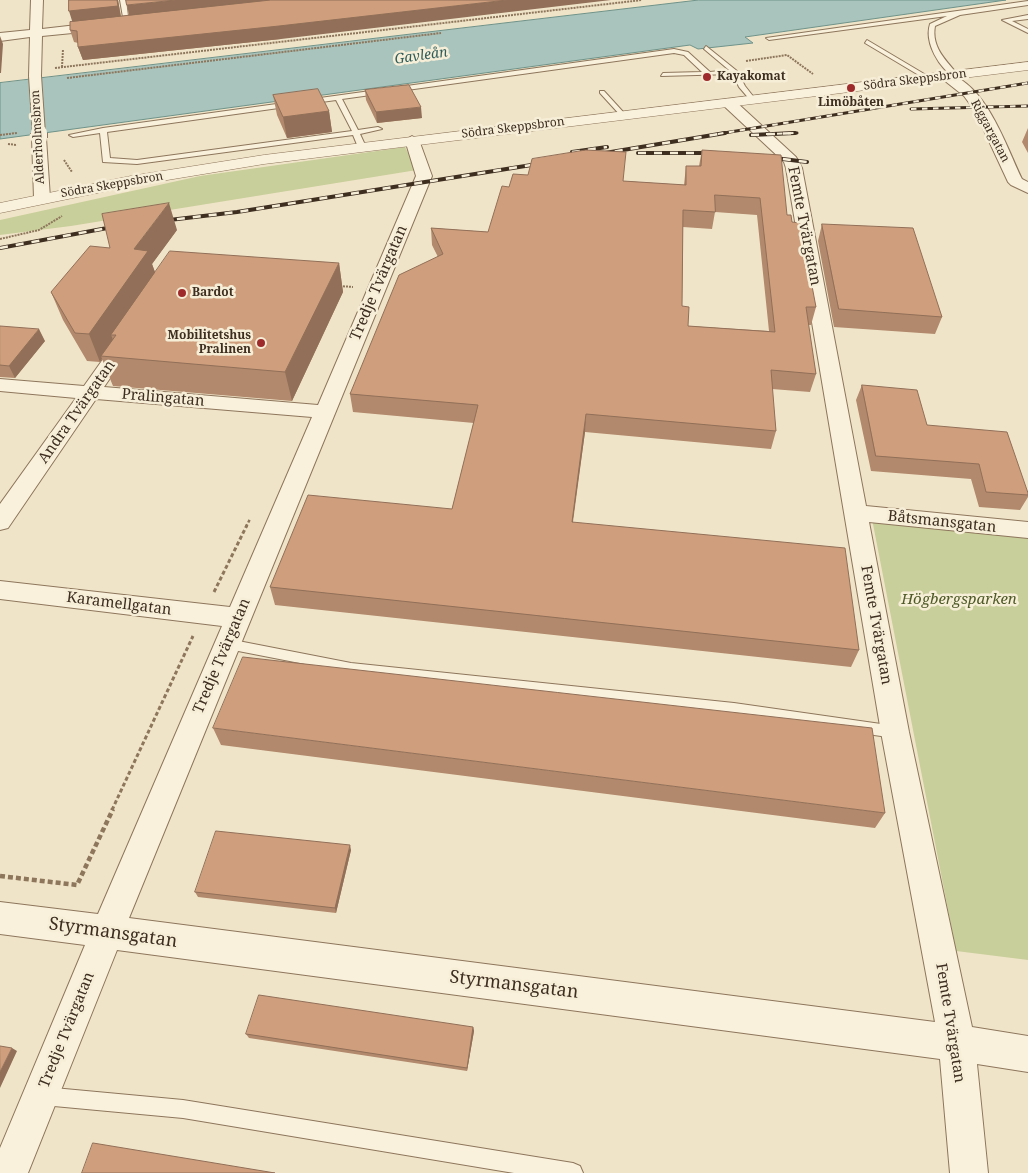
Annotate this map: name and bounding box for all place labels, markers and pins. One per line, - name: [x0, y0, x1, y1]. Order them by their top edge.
- place label: Kayakomat: [717, 70, 786, 84]
- marker: Kayakomat: [701, 71, 713, 83]
- marker: Limöbåten: [845, 82, 857, 94]
- place label: Limöbåten: [818, 96, 884, 110]
- place label: Bardot: [192, 286, 234, 300]
- marker: Bardot: [176, 287, 188, 299]
- place label: Mobilitetshus Pralinen: [168, 329, 251, 357]
- marker: Mobilitetshus Pralinen: [255, 337, 267, 349]

